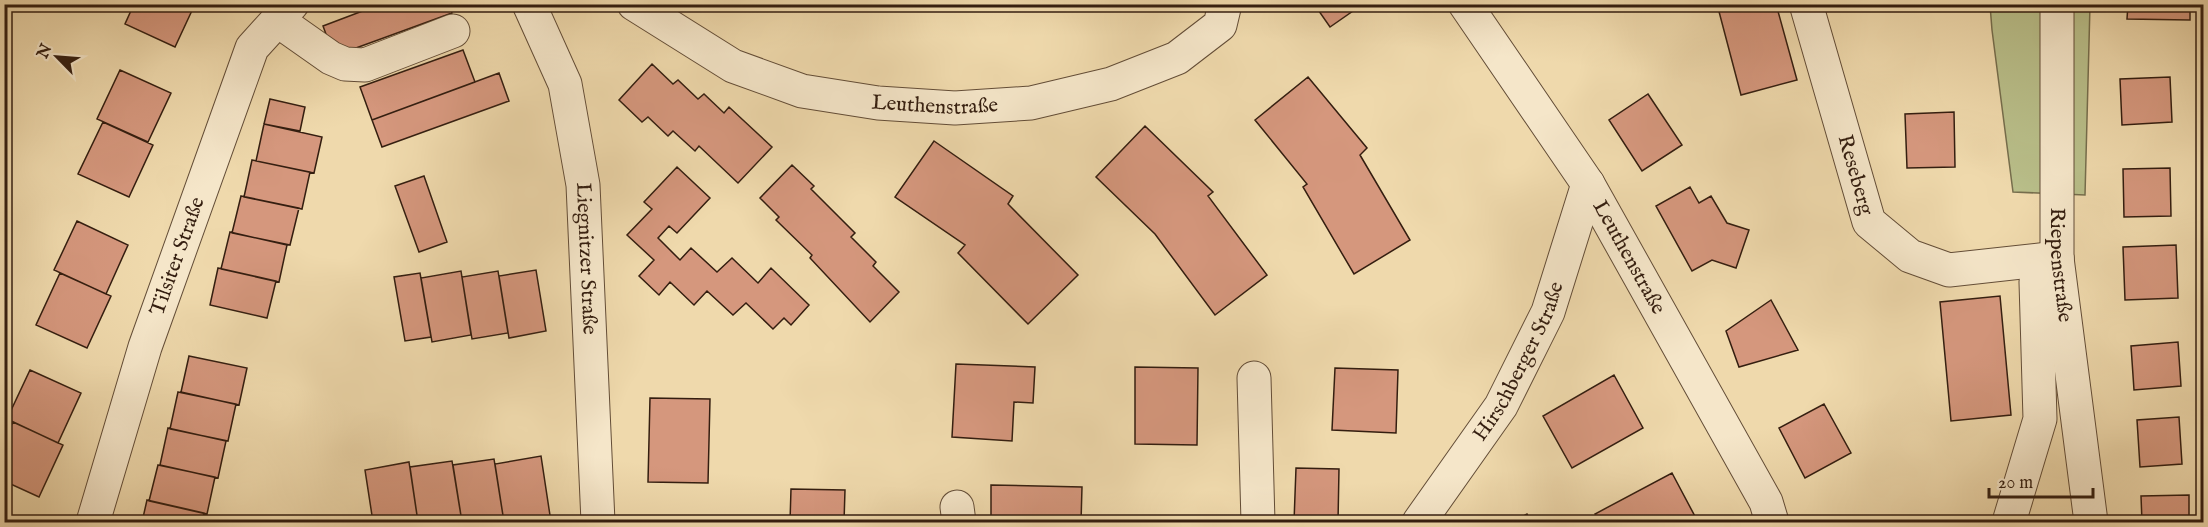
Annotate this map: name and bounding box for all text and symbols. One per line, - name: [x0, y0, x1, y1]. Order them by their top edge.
- north arrow: [27, 27, 87, 87]
- text: N: [33, 41, 57, 63]
- street label: Leuthenstraße: [871, 89, 999, 122]
- street label: Reseberg: [1831, 132, 1880, 219]
- street label: Liegnitzer Straße: [569, 182, 603, 336]
- street label: Tilsiter Straße: [144, 193, 211, 319]
- street label: Leuthenstraße: [1586, 195, 1672, 319]
- street label: Riepenstraße: [2044, 207, 2079, 324]
- street label: Hirschberger Straße: [1467, 278, 1570, 447]
- scale bar: [1989, 461, 2092, 499]
- text: 20 m: [1998, 472, 2033, 495]

